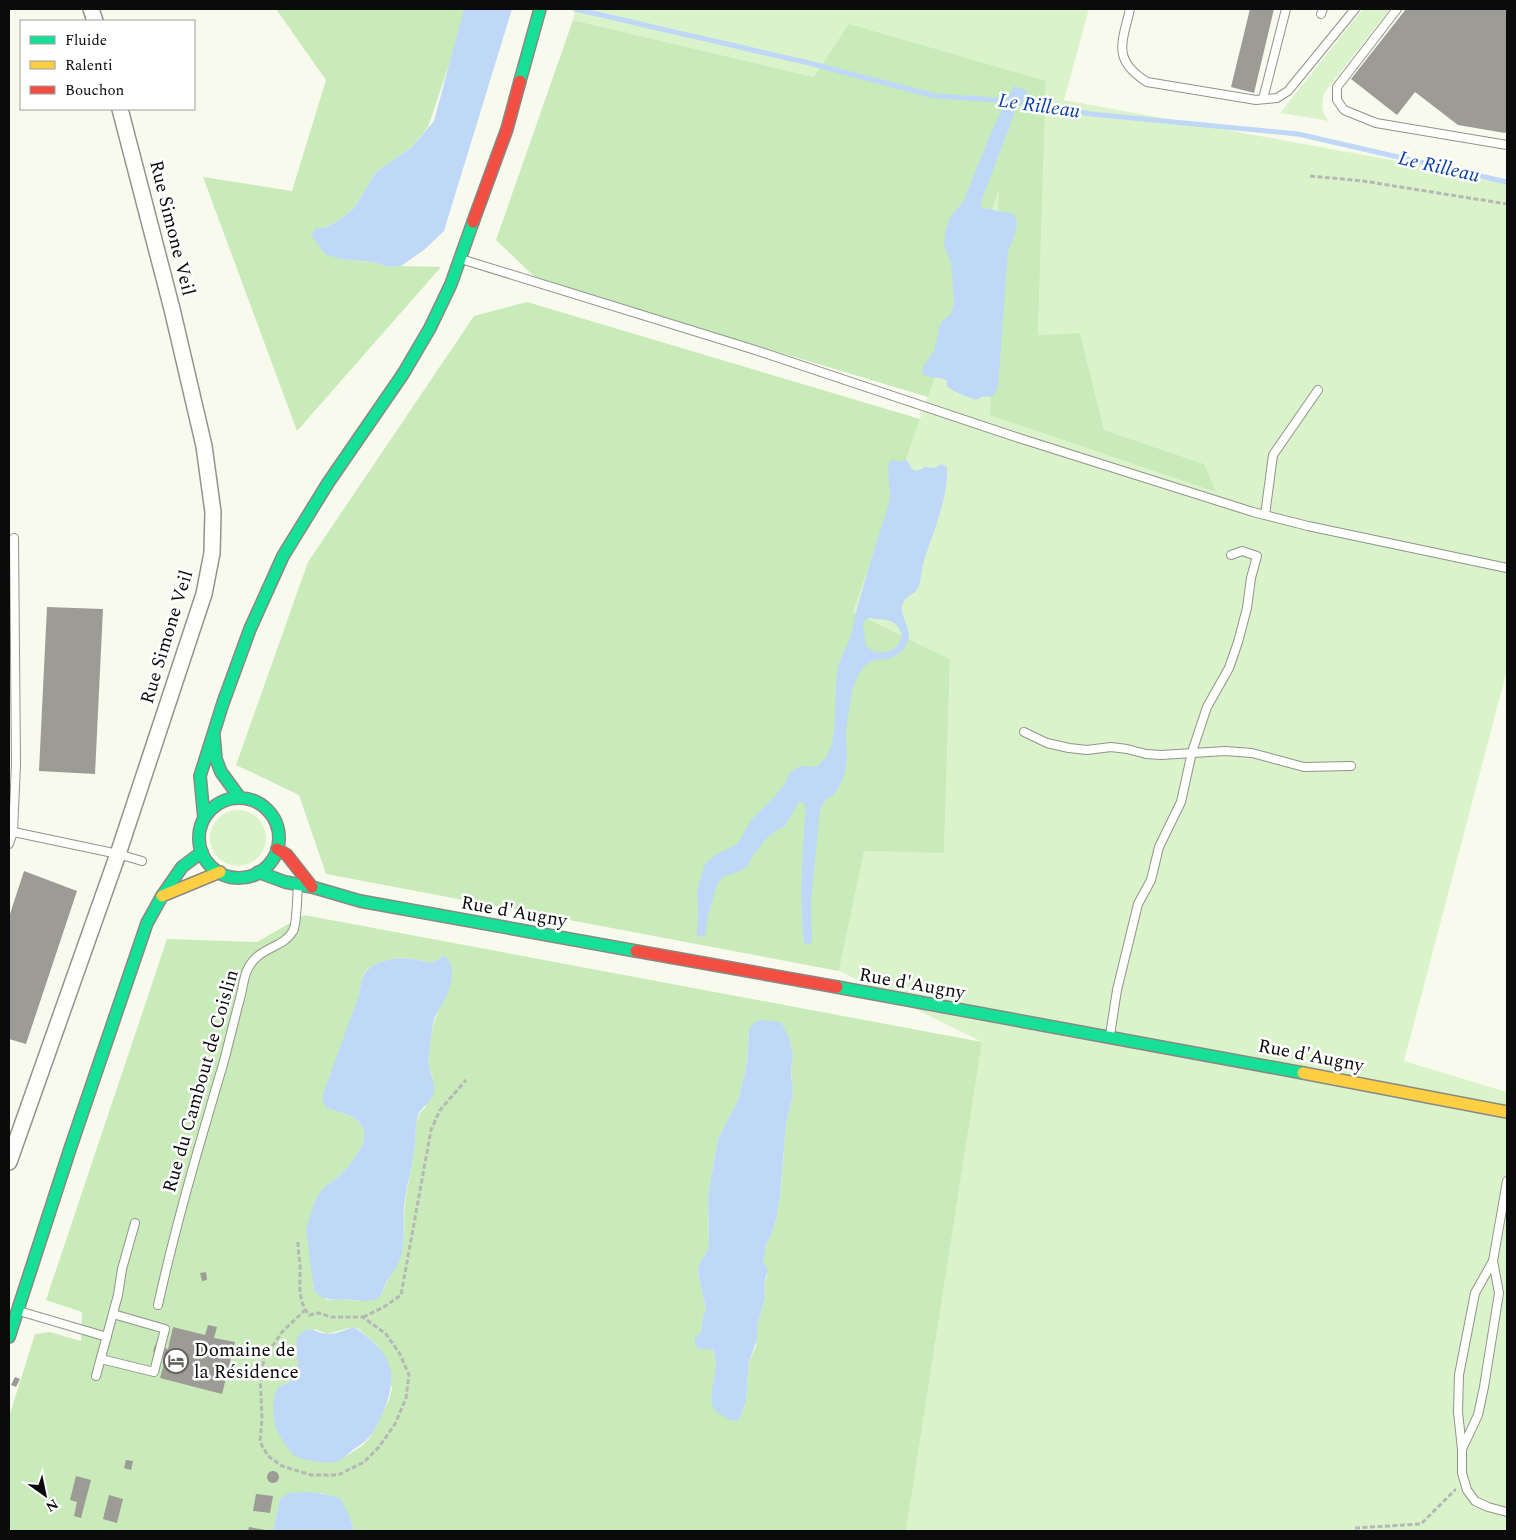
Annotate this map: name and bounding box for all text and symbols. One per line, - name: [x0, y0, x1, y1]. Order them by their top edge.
- legend: [20, 20, 195, 110]
- text: Fluide: [65, 29, 107, 52]
- text: Ralenti: [65, 54, 113, 77]
- text: Bouchon: [65, 79, 125, 102]
- water label: Le Rilleau: [996, 85, 1083, 127]
- water label: Le Rilleau: [1395, 143, 1483, 191]
- street label: Rue Simone Veil: [141, 157, 203, 299]
- street label: Rue Simone Veil: [133, 566, 201, 708]
- street label: Rue d'Augny: [459, 888, 570, 936]
- street label: Rue d'Augny: [857, 960, 968, 1008]
- street label: Rue du Cambout de Coislin: [155, 966, 247, 1196]
- street label: Rue d'Augny: [1256, 1032, 1367, 1081]
- place label: Domaine de la Résidence: [194, 1336, 299, 1387]
- hotel icon: Domaine de la Résidence: [163, 1348, 189, 1374]
- north arrow: [20, 1470, 70, 1520]
- text: N: [41, 1494, 62, 1517]

